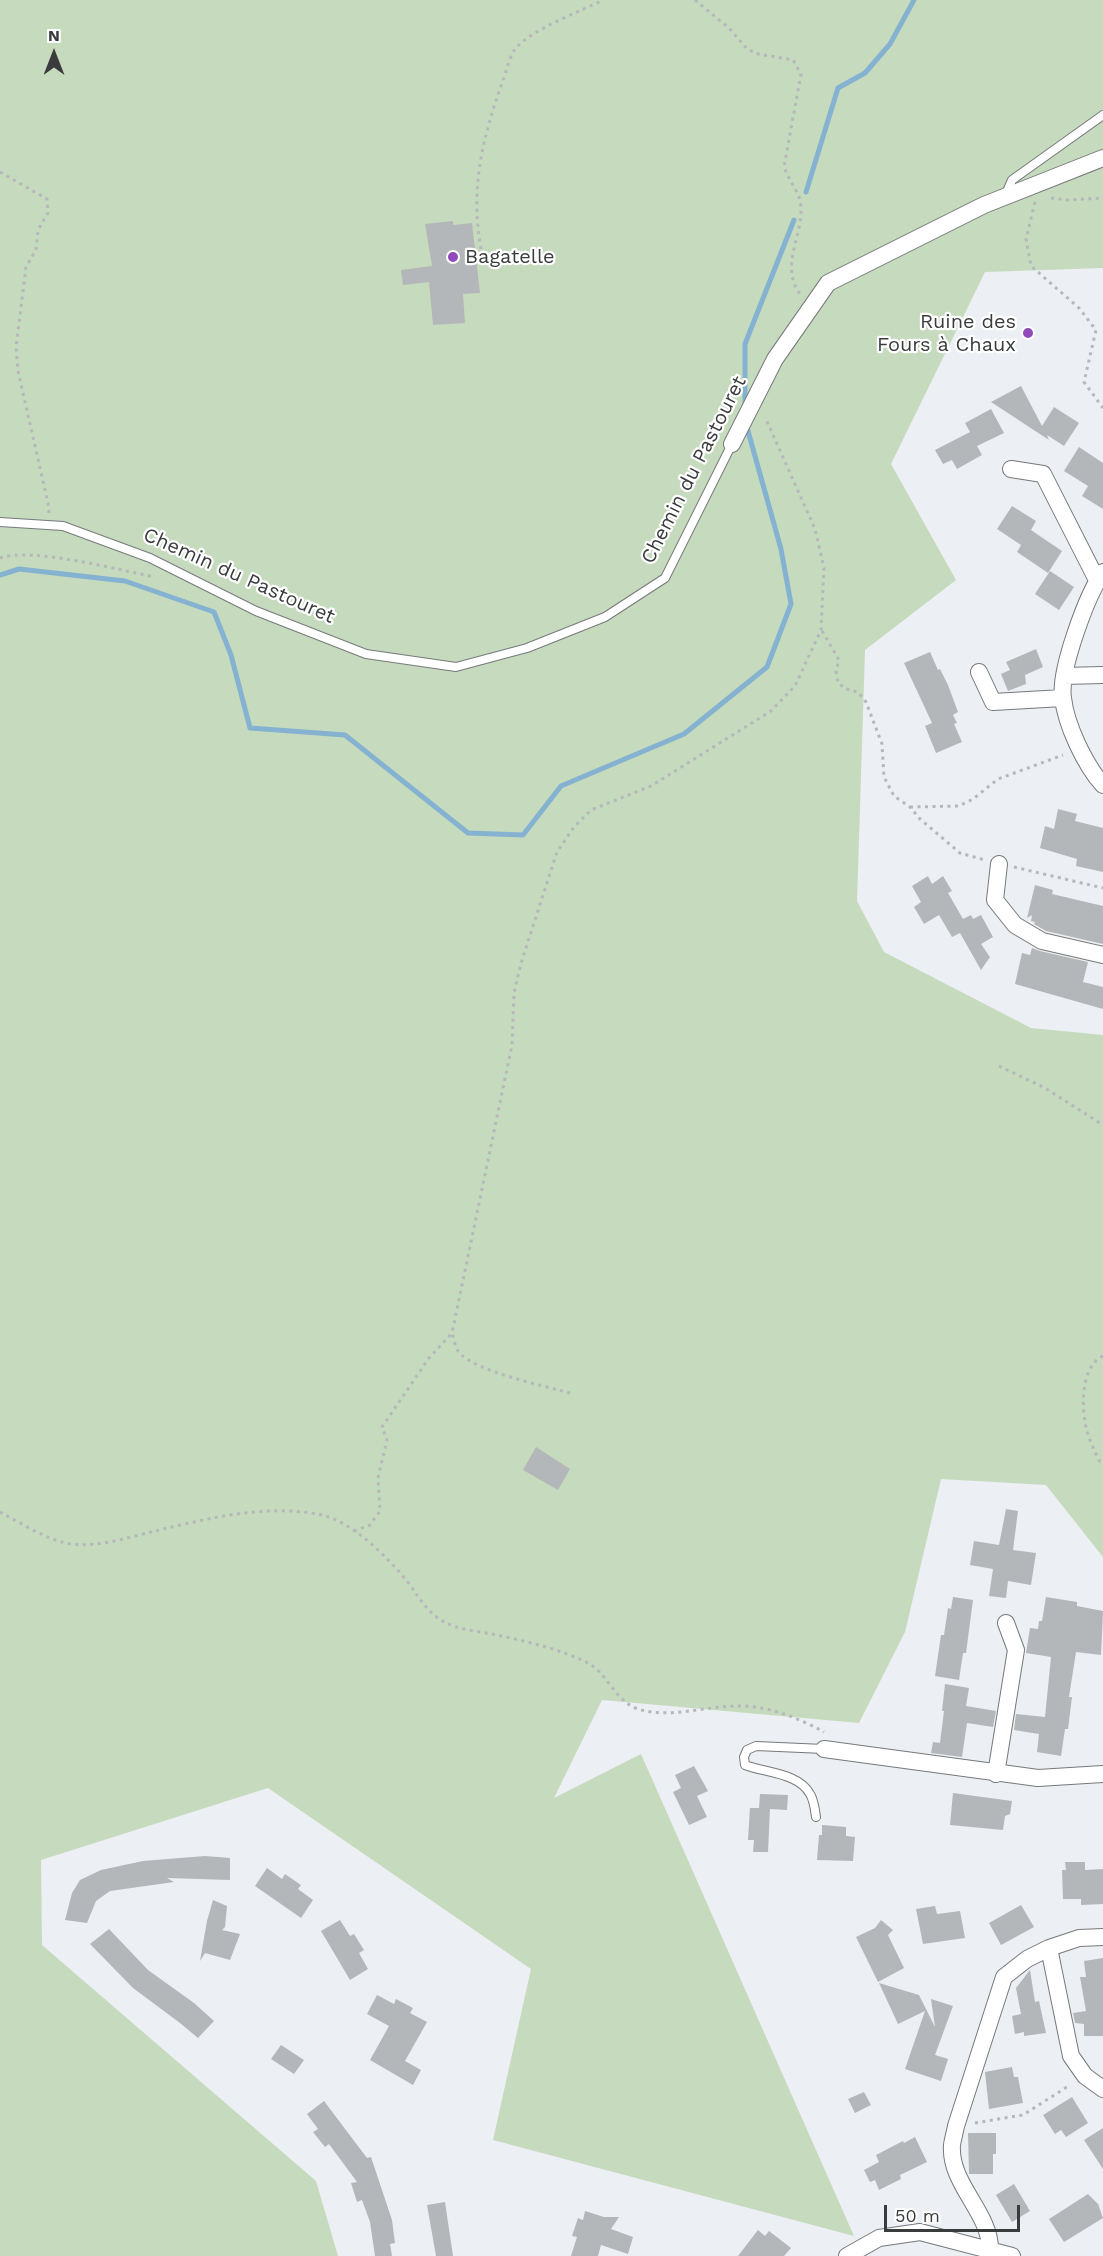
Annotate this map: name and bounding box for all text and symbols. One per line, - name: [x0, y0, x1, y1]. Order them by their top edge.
- north arrow: [24, 24, 84, 84]
- text: N: [48, 26, 60, 45]
- place label: Bagatelle: [465, 245, 555, 269]
- marker: Bagatelle: [446, 250, 460, 264]
- place label: Ruine des Fours à Chaux: [877, 310, 1016, 357]
- marker: Ruine des Fours à Chaux: [1021, 326, 1035, 340]
- street label: Chemin du Pastouret: [636, 372, 752, 568]
- street label: Chemin du Pastouret: [139, 523, 339, 629]
- scale bar: [887, 2193, 1024, 2231]
- text: 50 m: [895, 2205, 940, 2226]

